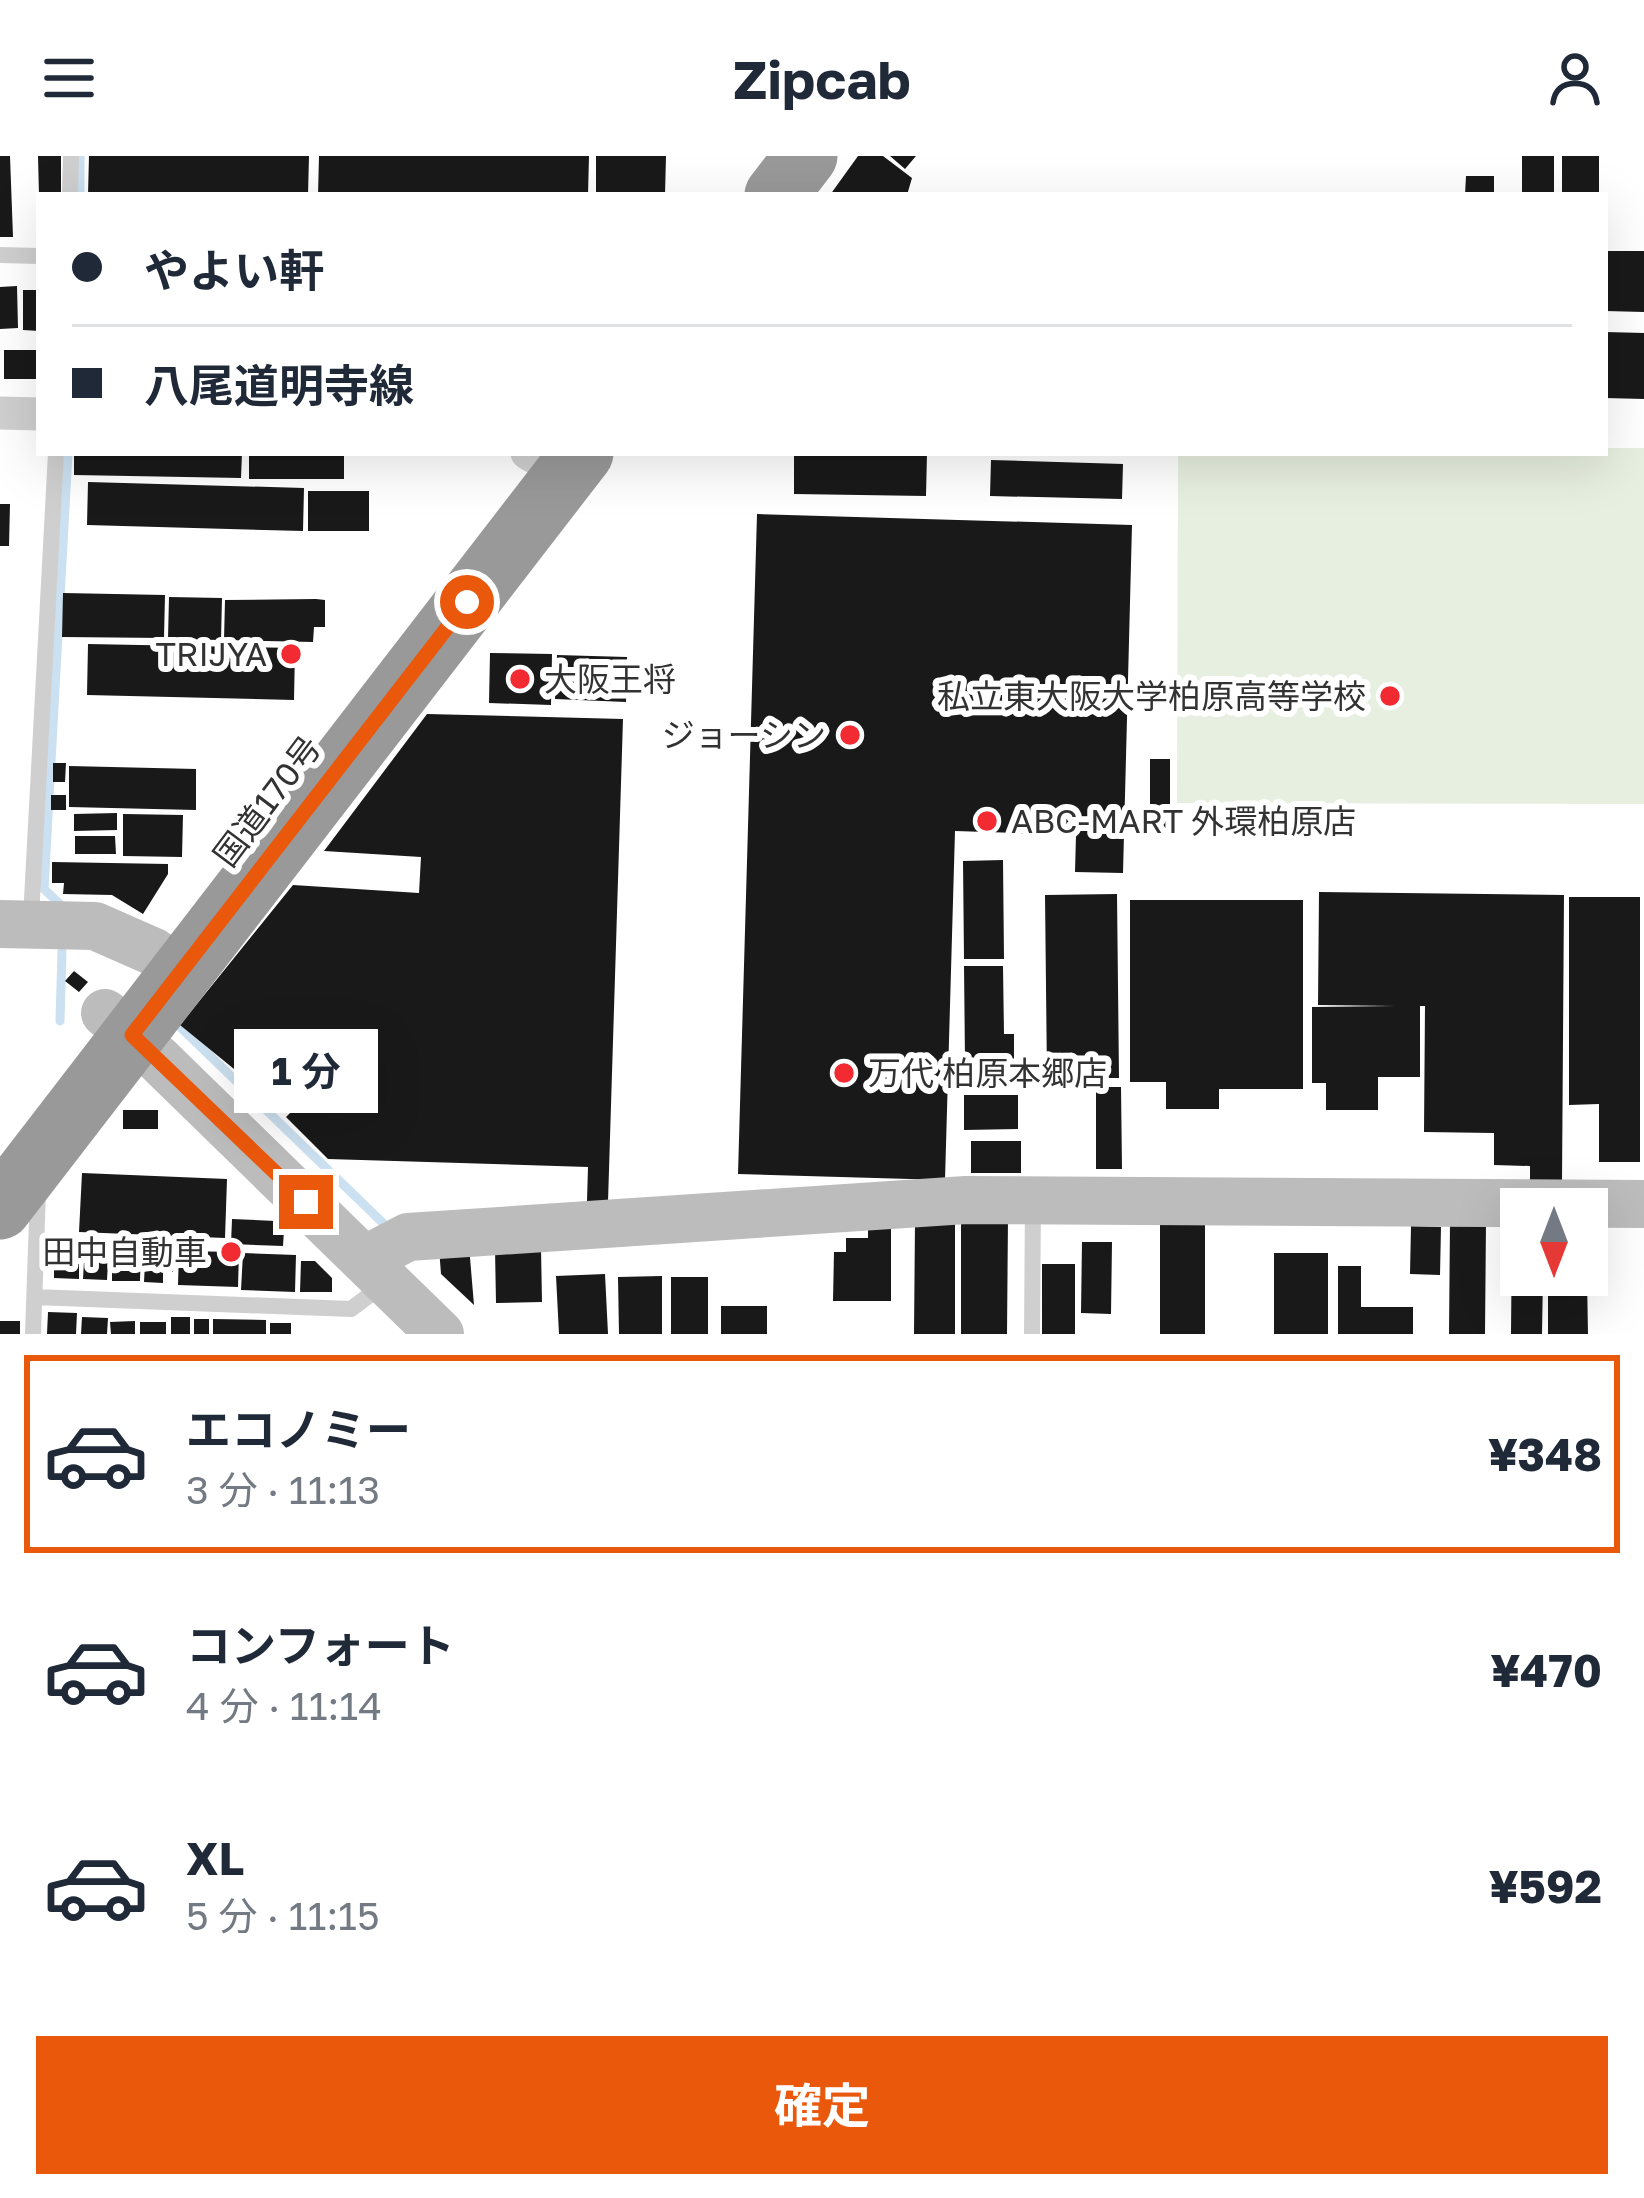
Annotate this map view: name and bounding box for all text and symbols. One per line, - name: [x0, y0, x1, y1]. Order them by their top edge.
- icon: menu: [36, 45, 102, 111]
- icon: person: [1542, 45, 1608, 111]
- text: Zipcab: [733, 46, 911, 111]
- text: やよい軒: [144, 243, 324, 297]
- text: 八尾道明寺線: [144, 358, 414, 412]
- route start: [440, 575, 494, 629]
- place label: TRIJYA: [155, 634, 267, 673]
- marker: TRIJYA: [278, 641, 304, 667]
- place label: 大阪王将: [544, 659, 676, 698]
- marker: 大阪王将: [507, 666, 533, 692]
- place label: 私立東大阪大学柏原高等学校: [937, 676, 1366, 715]
- marker: 私立東大阪大学柏原高等学校: [1377, 683, 1403, 709]
- place label: ジョーシン: [662, 715, 826, 754]
- marker: ジョーシン: [837, 722, 863, 748]
- street label: 国道170号: [205, 728, 328, 874]
- place label: ABC-MART 外環柏原店: [1011, 801, 1356, 840]
- marker: ABC-MART 外環柏原店: [974, 808, 1000, 834]
- callout: 1 分: [234, 1028, 378, 1112]
- text: 1 分: [272, 1047, 340, 1094]
- place label: 万代 柏原本郷店: [868, 1053, 1107, 1092]
- marker: 万代 柏原本郷店: [831, 1060, 857, 1086]
- route end: [279, 1175, 333, 1229]
- north arrow: [1500, 1188, 1608, 1296]
- map controls: [1500, 1188, 1608, 1296]
- place label: 田中自動車: [42, 1232, 207, 1271]
- marker: 田中自動車: [218, 1239, 244, 1265]
- icon: car: [42, 1400, 150, 1508]
- text: エコノミー: [186, 1402, 411, 1456]
- text: ¥348: [1488, 1427, 1602, 1481]
- text: 3 分 · 11:13: [186, 1466, 380, 1513]
- icon: car: [42, 1616, 150, 1724]
- text: コンフォート: [186, 1618, 455, 1672]
- text: ¥470: [1490, 1643, 1602, 1697]
- text: 4 分 · 11:14: [186, 1682, 382, 1729]
- text: XL: [186, 1831, 244, 1885]
- icon: car: [42, 1832, 150, 1940]
- text: ¥592: [1489, 1859, 1602, 1913]
- text: 5 分 · 11:15: [186, 1892, 380, 1939]
- button: 確定: [36, 2036, 1608, 2174]

